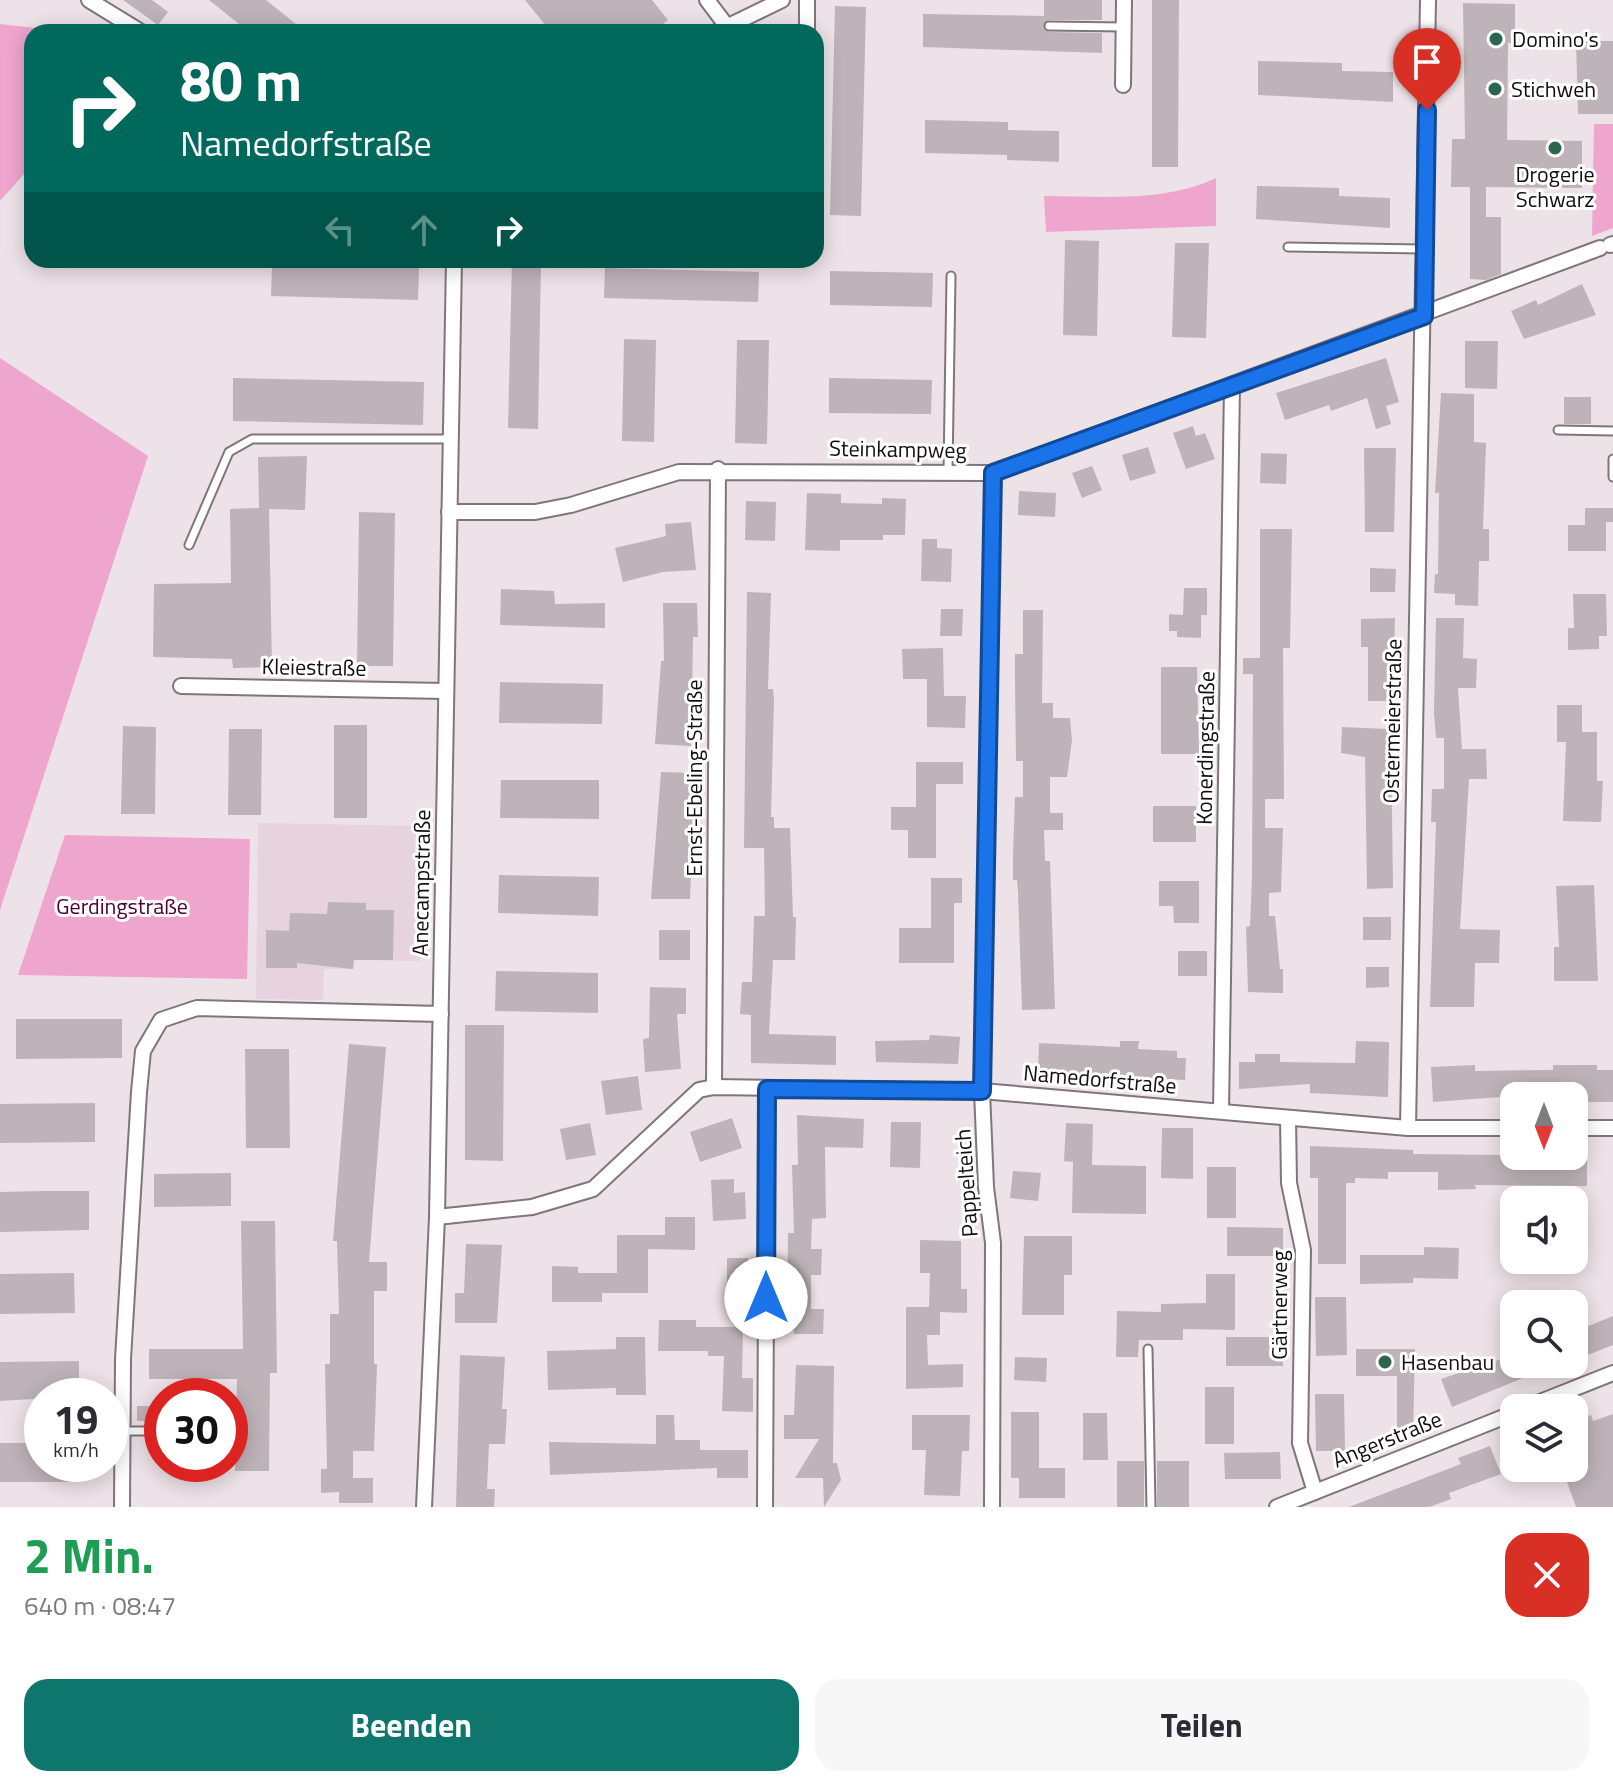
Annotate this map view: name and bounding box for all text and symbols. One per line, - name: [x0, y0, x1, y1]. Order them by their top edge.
- place label: Domino's: [1512, 22, 1599, 56]
- pin: [1393, 28, 1461, 110]
- marker: Domino's: [1487, 30, 1505, 48]
- text: 80 m: [180, 38, 302, 123]
- icon: arrive: [1405, 40, 1449, 84]
- icon: right: [48, 56, 152, 160]
- place label: Stichweh: [1511, 72, 1596, 106]
- marker: Stichweh: [1486, 80, 1504, 98]
- text: Namedorfstraße: [180, 115, 432, 170]
- marker: Drogerie Schwarz: [1546, 139, 1564, 157]
- place label: Drogerie Schwarz: [1515, 157, 1595, 216]
- icon: left: [318, 208, 362, 252]
- icon: ahead: [402, 208, 446, 252]
- icon: right: [486, 208, 530, 252]
- street label: Steinkampweg: [829, 431, 967, 467]
- street label: Ostermeierstraße: [1374, 638, 1410, 804]
- street label: Kleiestraße: [261, 649, 367, 685]
- street label: Konerdingstraße: [1187, 671, 1223, 825]
- street label: Ernst-Ebeling-Straße: [677, 679, 711, 877]
- street label: Anecampstraße: [403, 809, 439, 957]
- park label: Gerdingstraße: [56, 889, 188, 923]
- street label: Namedorfstraße: [1022, 1055, 1178, 1103]
- north arrow: [1500, 1082, 1588, 1170]
- map controls: [1500, 1082, 1588, 1482]
- street label: Pappelteich: [945, 1128, 987, 1238]
- button: sound: [1500, 1186, 1588, 1274]
- street label: Gärtnerweg: [1262, 1250, 1296, 1360]
- position arrow: [724, 1256, 808, 1340]
- button: search: [1500, 1290, 1588, 1378]
- place label: Hasenbau: [1401, 1345, 1494, 1379]
- marker: Hasenbau: [1376, 1353, 1394, 1371]
- speed limit sign: 30: [144, 1378, 248, 1482]
- text: 19: [54, 1389, 98, 1450]
- button: layers: [1500, 1394, 1588, 1482]
- street label: Angerstraße: [1327, 1402, 1447, 1476]
- text: km/h: [53, 1434, 99, 1465]
- text: 2 Min.: [24, 1519, 154, 1592]
- button: close: [1505, 1533, 1589, 1617]
- text: 640 m · 08:47: [24, 1586, 176, 1625]
- button: Beenden: [24, 1679, 799, 1771]
- button: Teilen: [815, 1679, 1589, 1771]

